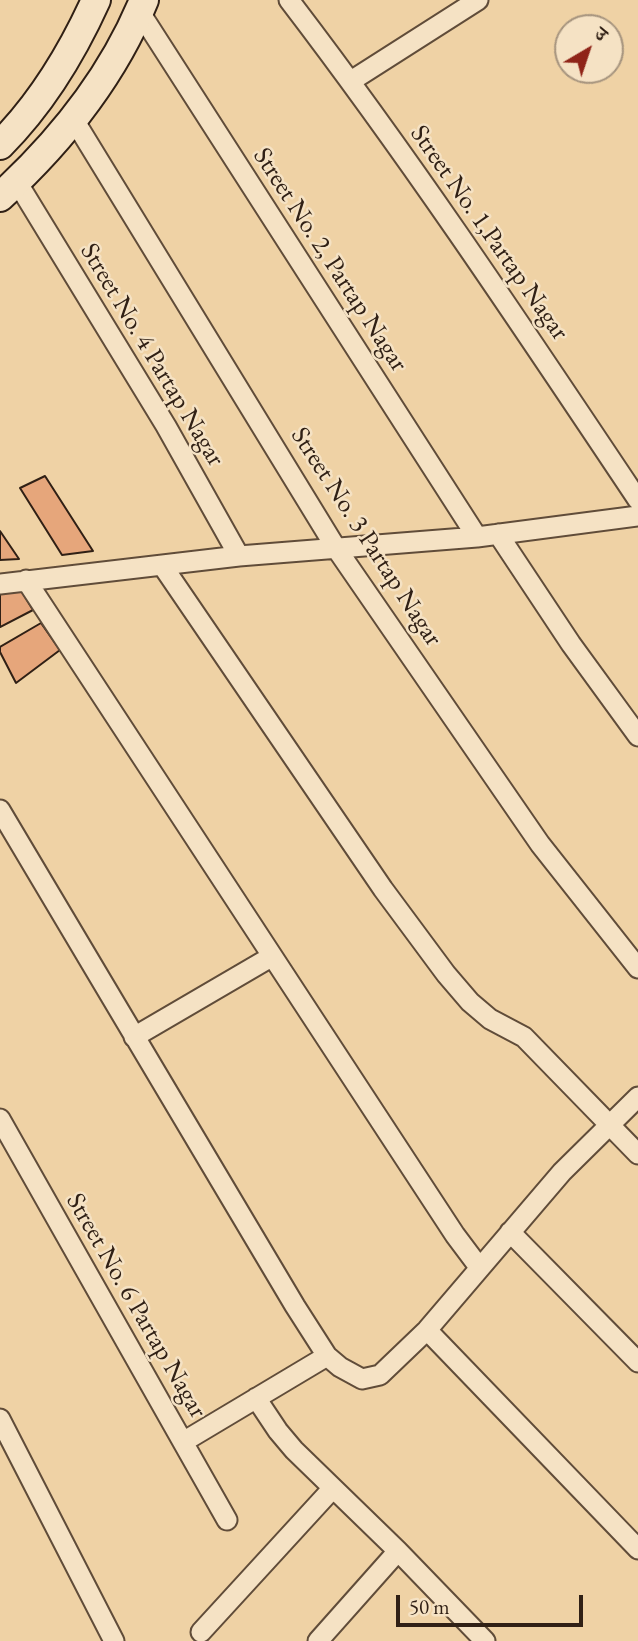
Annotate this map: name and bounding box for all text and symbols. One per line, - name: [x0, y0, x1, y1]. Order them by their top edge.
- north arrow: [554, 14, 624, 84]
- text: उ: [590, 21, 613, 47]
- street label: Street No. 1,Partap Nagar: [403, 119, 575, 347]
- street label: Street No. 2, Partap Nagar: [246, 142, 414, 378]
- street label: Street No. 4 Partap Nagar: [73, 238, 231, 472]
- street label: Street No. 3 Partap Nagar: [284, 422, 448, 652]
- street label: Street No. 6 Partap Nagar: [59, 1188, 213, 1424]
- scale bar: [400, 1582, 587, 1626]
- text: 50 m: [409, 1593, 450, 1620]

